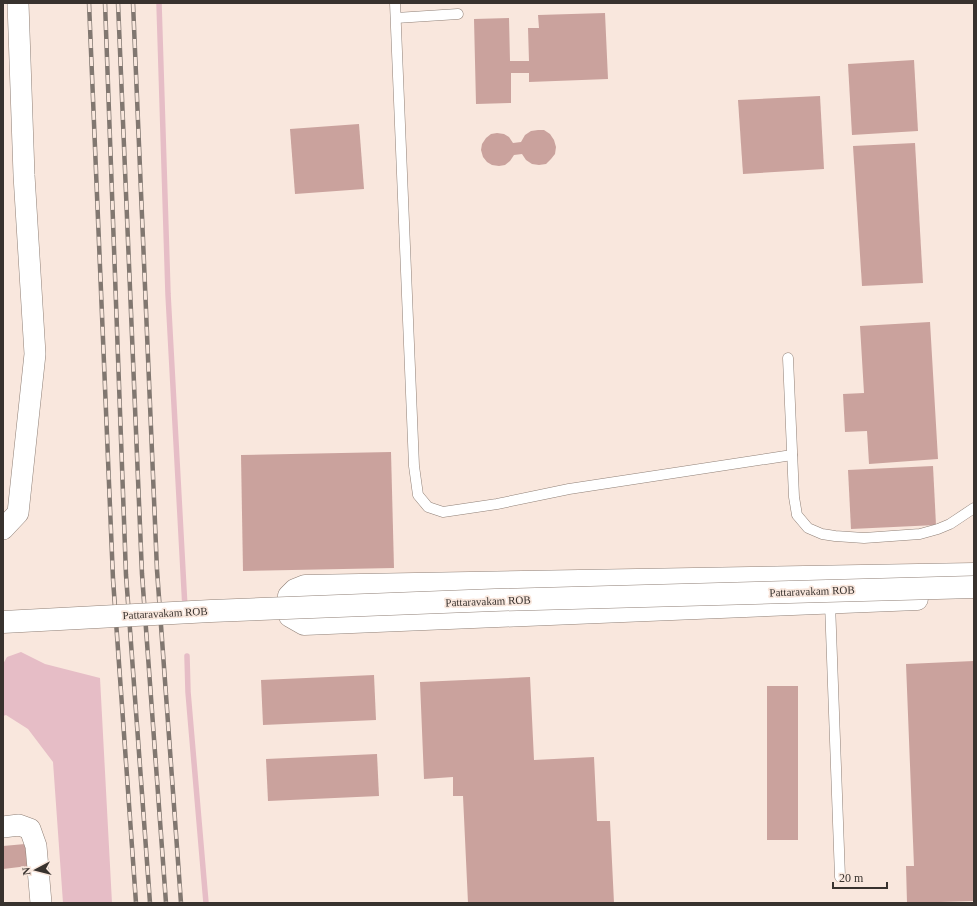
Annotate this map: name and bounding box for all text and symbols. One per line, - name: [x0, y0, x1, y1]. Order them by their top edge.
- street label: Pattaravakam ROB: [769, 584, 855, 598]
- street label: Pattaravakam ROB: [445, 594, 531, 608]
- street label: Pattaravakam ROB: [122, 605, 208, 621]
- north arrow: [16, 850, 56, 890]
- scale bar: [833, 864, 887, 890]
- text: N: [20, 866, 33, 876]
- text: 20 m: [839, 871, 864, 885]

